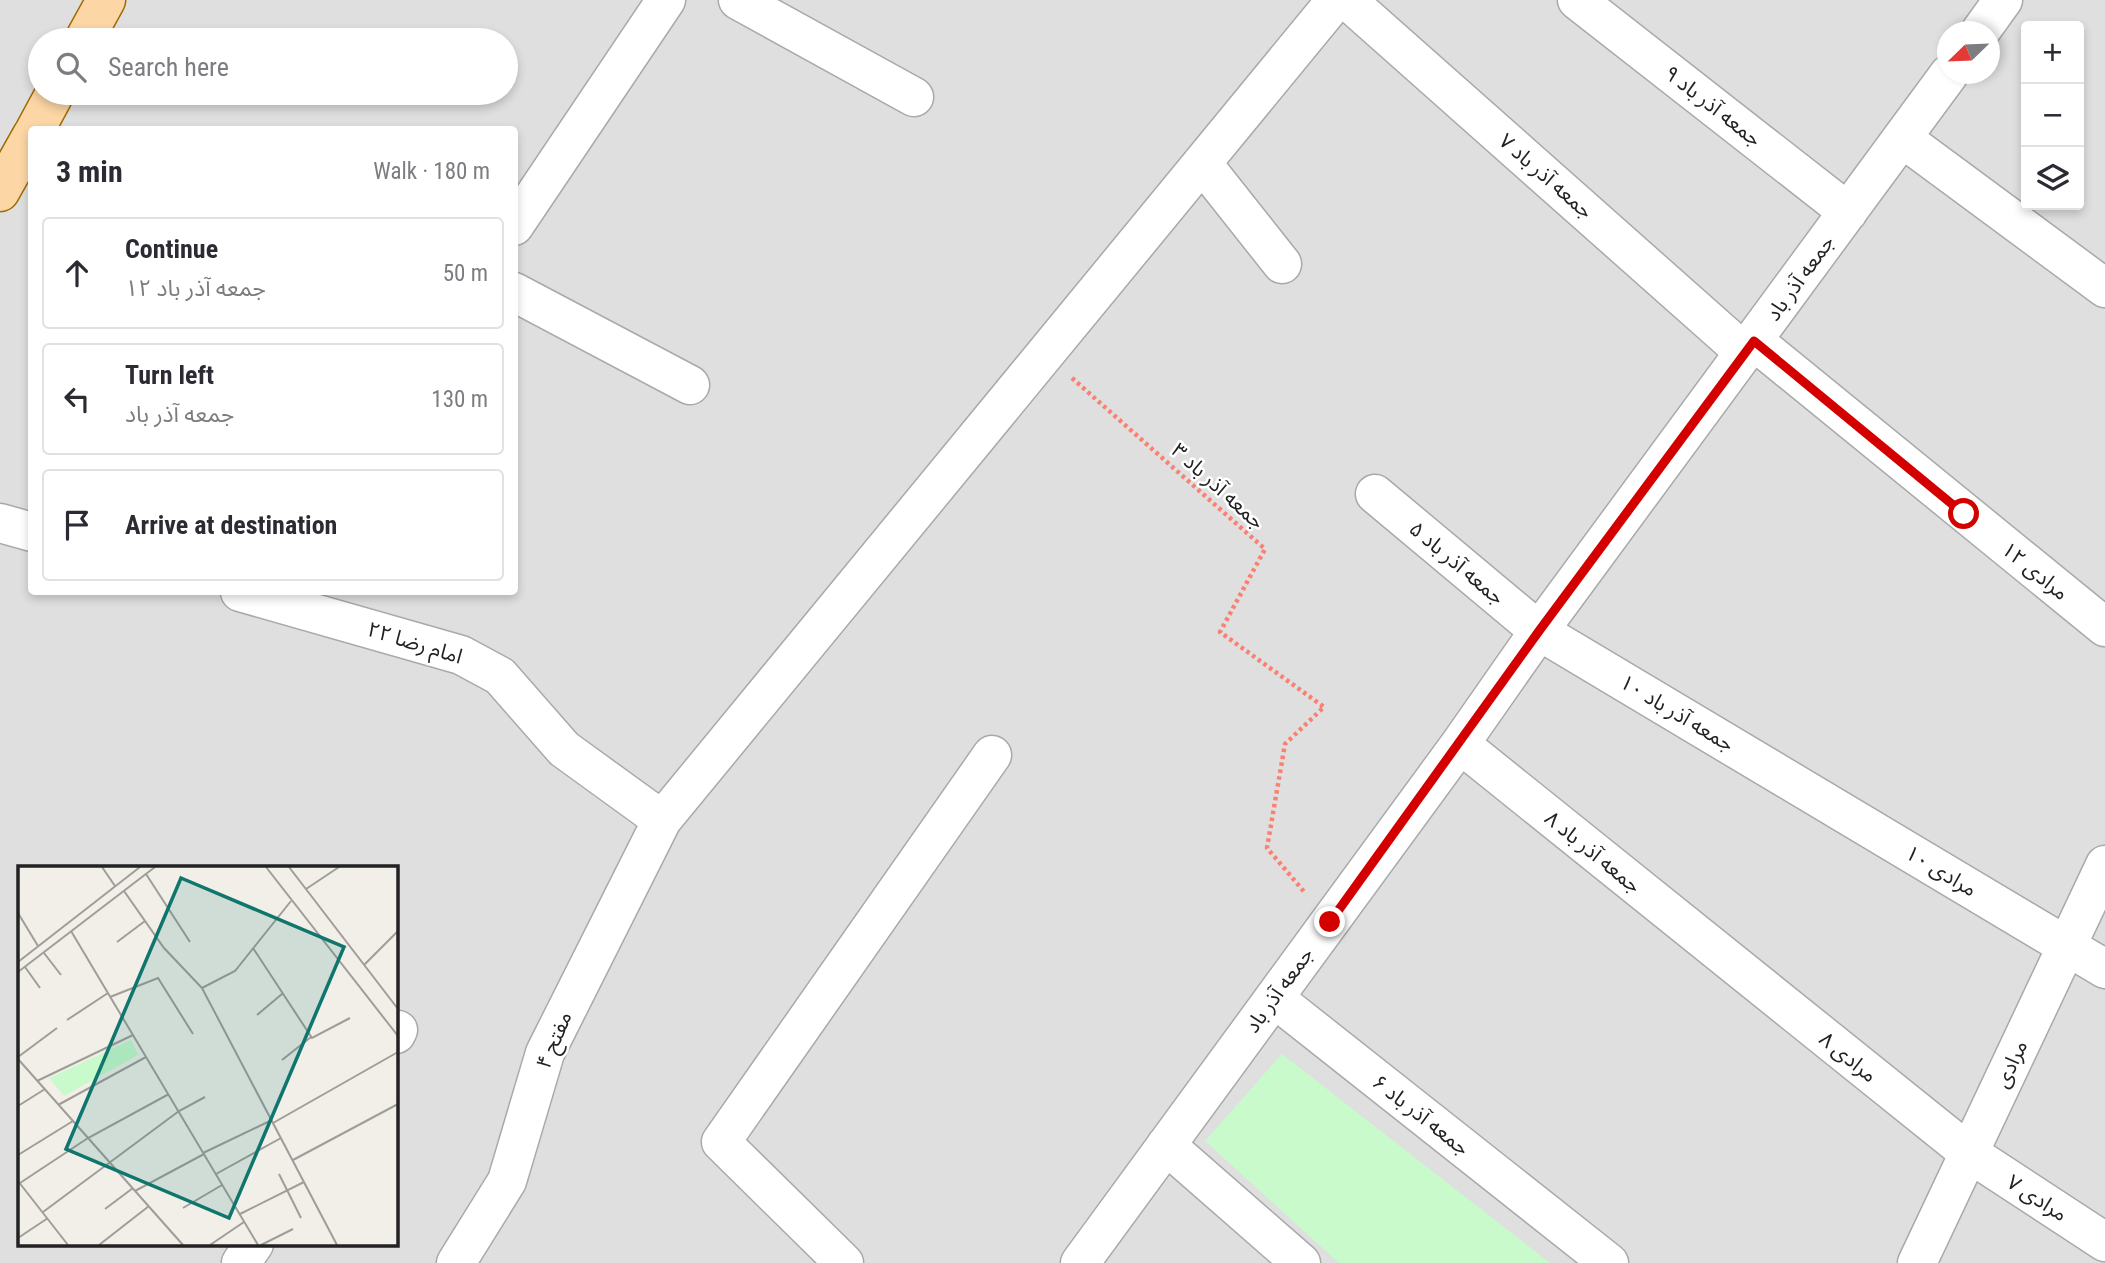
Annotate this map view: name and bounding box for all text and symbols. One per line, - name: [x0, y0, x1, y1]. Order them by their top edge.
- north arrow: [1937, 21, 2000, 84]
- map controls: [2021, 21, 2084, 210]
- button: +: [2021, 21, 2084, 84]
- search box: [28, 28, 518, 105]
- icon: search: [52, 48, 90, 86]
- text: Search here: [108, 52, 229, 82]
- street label: جمعه آذر باد ۹: [1660, 61, 1766, 151]
- button: −: [2021, 84, 2084, 147]
- street label: جمعه آذر باد ۷: [1494, 129, 1598, 223]
- button: layers: [2021, 147, 2084, 210]
- text: 3 min: [56, 154, 123, 189]
- text: Walk · 180 m: [373, 158, 490, 185]
- street label: جمعه آذر باد: [1761, 231, 1839, 325]
- text: Continue: [125, 234, 218, 264]
- icon: ahead: [58, 254, 96, 292]
- text: 50 m: [443, 260, 488, 287]
- text: جمعه آذر باد ۱۲: [125, 275, 266, 302]
- text: Turn left: [125, 360, 214, 390]
- icon: left: [58, 380, 96, 418]
- text: 130 m: [431, 386, 488, 413]
- text: جمعه آذر باد: [125, 401, 234, 428]
- street label: جمعه آذر باد ۳: [1167, 438, 1269, 534]
- route start: [1948, 498, 1979, 529]
- icon: arrive: [58, 506, 96, 544]
- text: Arrive at destination: [125, 510, 337, 540]
- street label: جمعه آذر باد ۵: [1405, 516, 1509, 610]
- street label: مرادی ۱۲: [1997, 537, 2073, 605]
- street label: امام رضا ۲۲: [363, 617, 465, 673]
- street label: جمعه آذر باد ۱۰: [1616, 670, 1738, 756]
- street label: جمعه آذر باد ۸: [1540, 806, 1646, 898]
- street label: مرادی ۱۰: [1901, 840, 1981, 902]
- inset map: [18, 866, 397, 1246]
- route end: [1314, 906, 1345, 937]
- street label: جمعه آذر باد: [1240, 943, 1318, 1037]
- street label: مفتح ۴: [531, 1008, 579, 1073]
- street label: مرادی ۸: [1815, 1027, 1881, 1087]
- street label: مرادی: [1990, 1036, 2032, 1092]
- street label: جمعه آذر باد ۶: [1368, 1070, 1474, 1160]
- street label: مرادی ۷: [2003, 1170, 2071, 1226]

